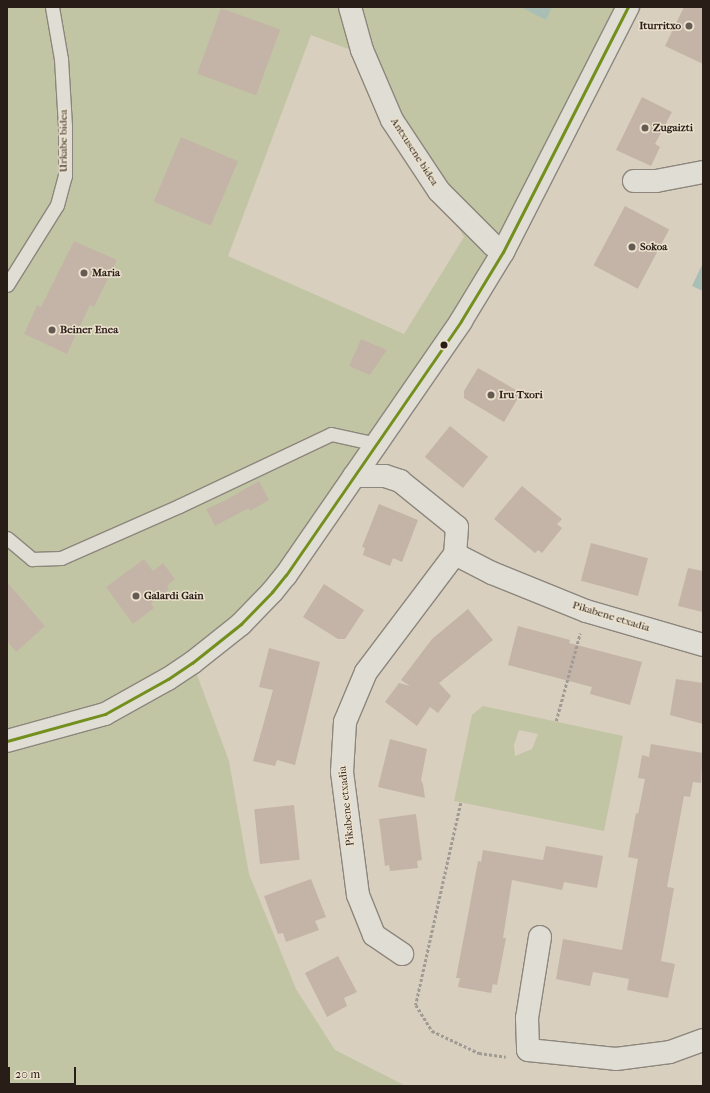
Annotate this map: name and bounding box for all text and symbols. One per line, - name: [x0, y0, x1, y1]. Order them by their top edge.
- place label: Iturritxo: [639, 19, 681, 33]
- marker: Iturritxo: [684, 21, 694, 31]
- street label: Urkabe bidea: [57, 110, 71, 172]
- street label: Antxusene bidea: [387, 116, 441, 188]
- place label: Zugaizti: [653, 121, 693, 135]
- marker: Zugaizti: [640, 123, 650, 133]
- place label: Sokoa: [640, 240, 667, 254]
- marker: Sokoa: [627, 242, 637, 252]
- place label: Maria: [92, 266, 120, 280]
- marker: Maria: [79, 268, 89, 278]
- place label: Beiner Enea: [60, 323, 118, 337]
- marker: Beiner Enea: [47, 325, 57, 335]
- unlabelled marker: [439, 340, 449, 350]
- place label: Iru Txori: [499, 388, 543, 402]
- marker: Iru Txori: [486, 390, 496, 400]
- place label: Galardi Gain: [144, 589, 204, 603]
- marker: Galardi Gain: [131, 591, 141, 601]
- street label: Pikabene etxadia: [571, 599, 651, 635]
- street label: Pikabene etxadia: [336, 765, 358, 847]
- scale bar: [10, 1059, 78, 1085]
- text: 20 m: [15, 1067, 40, 1081]

